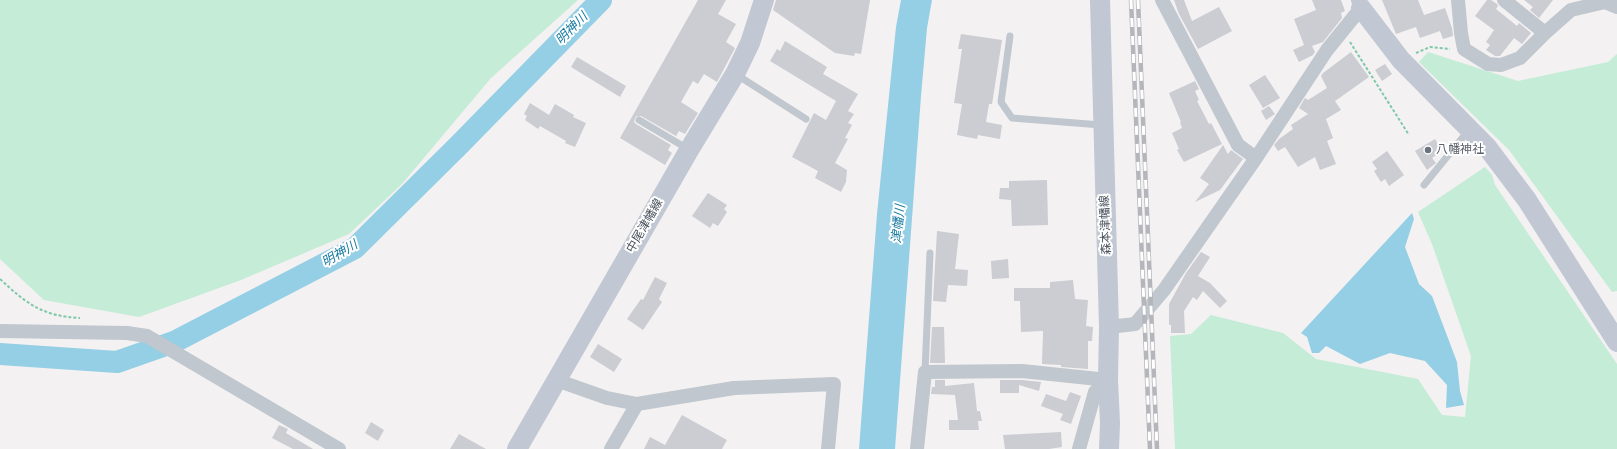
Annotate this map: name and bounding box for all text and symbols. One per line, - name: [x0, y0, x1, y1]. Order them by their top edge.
- water label: 明神川: [553, 10, 591, 48]
- place label: 八幡神社: [1436, 143, 1484, 157]
- marker: 八幡神社: [1423, 145, 1433, 155]
- street label: 森本津幡線: [1098, 195, 1114, 255]
- street label: 中尾津幡線: [624, 196, 666, 256]
- water label: 津幡川: [889, 204, 909, 244]
- water label: 明神川: [319, 237, 361, 271]

